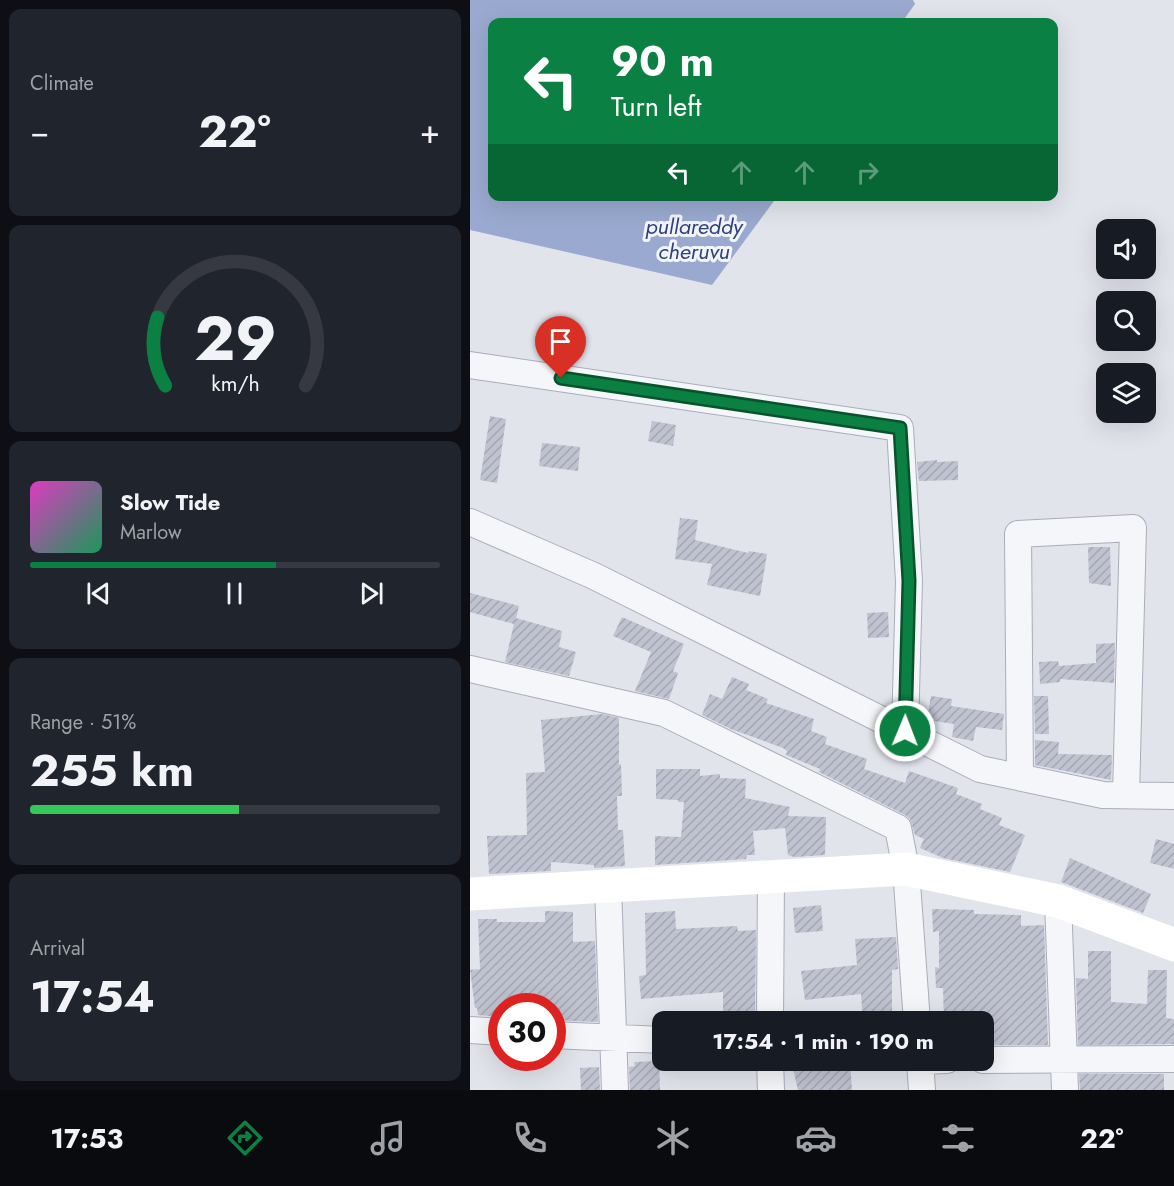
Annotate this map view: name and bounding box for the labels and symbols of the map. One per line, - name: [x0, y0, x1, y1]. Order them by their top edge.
- water label: pullareddy cheruvu: [645, 210, 744, 267]
- pin: [535, 316, 586, 378]
- position arrow: [873, 699, 937, 763]
- speed limit sign: 30: [488, 993, 566, 1071]

